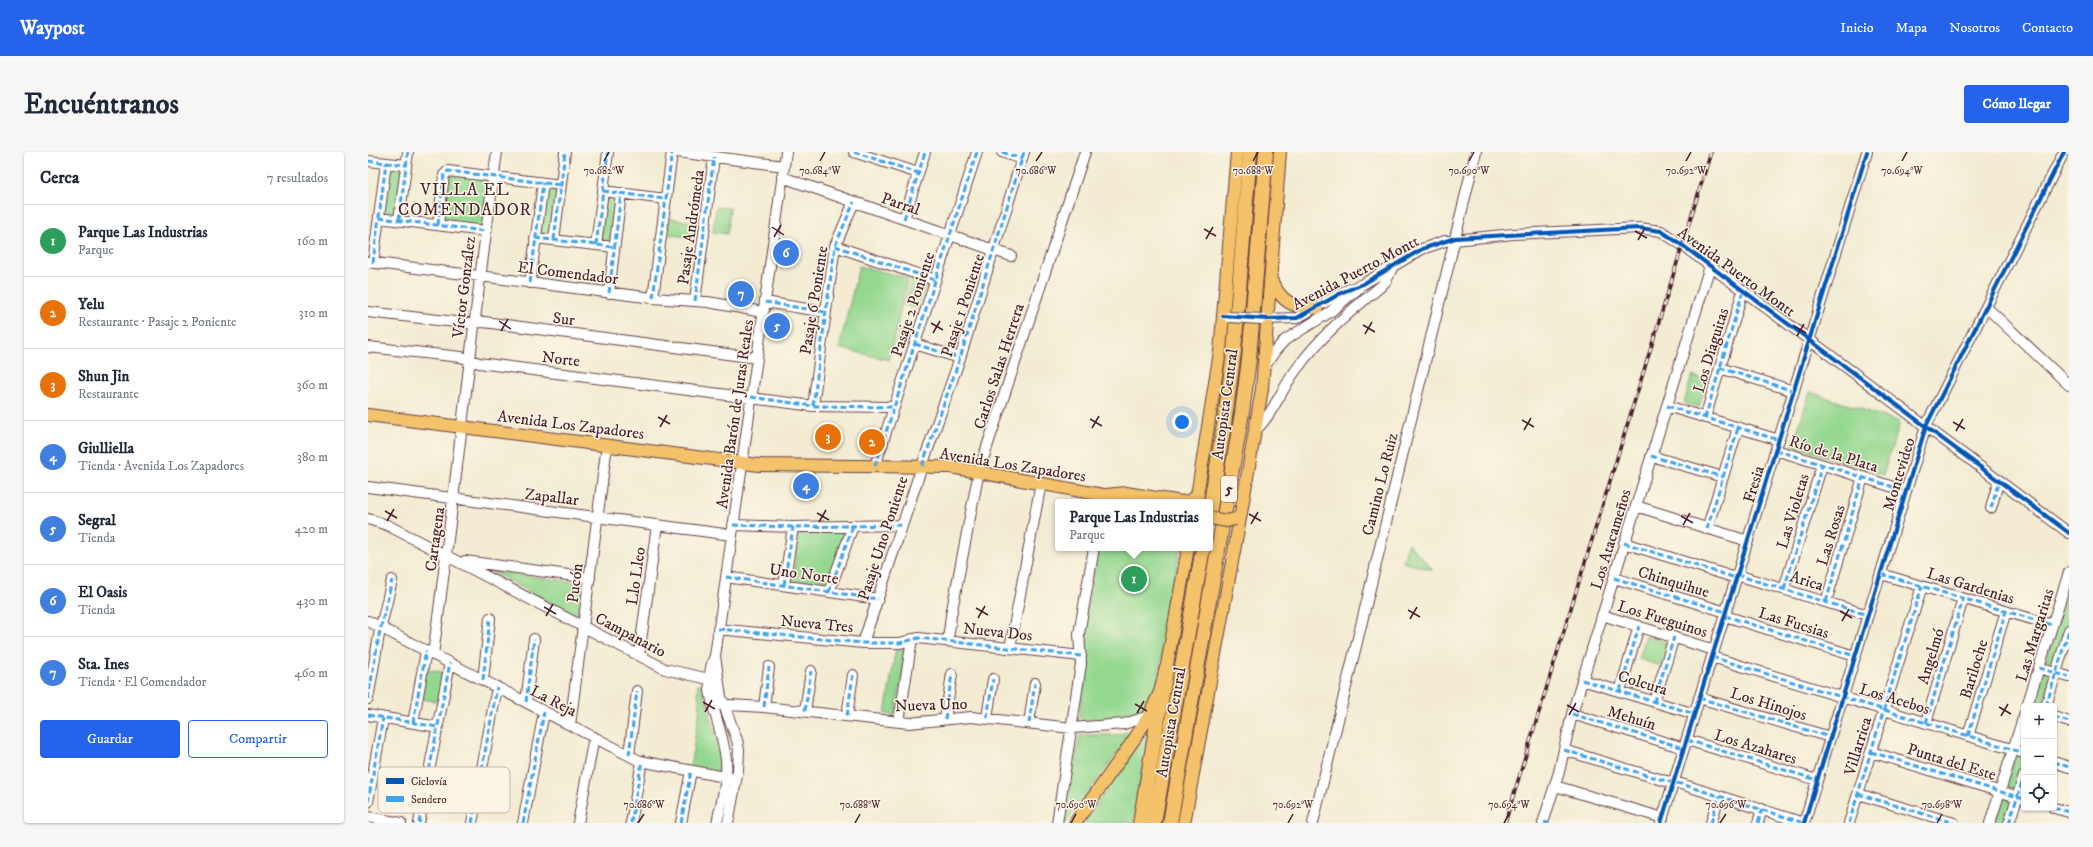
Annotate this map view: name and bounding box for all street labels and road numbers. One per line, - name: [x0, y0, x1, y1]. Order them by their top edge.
- street label: Pasaje Andrómeda: [673, 168, 709, 286]
- street label: Parral: [879, 188, 923, 220]
- street label: Avenida Puerto Montt: [1674, 222, 1799, 321]
- street label: Avenida Puerto Montt: [1289, 231, 1422, 315]
- street label: Víctor González: [448, 235, 480, 340]
- street label: Pasaje 6 Poniente: [796, 244, 833, 356]
- street label: Pasaje 2 Poniente: [887, 249, 939, 359]
- street label: Pasaje 1 Poniente: [937, 251, 989, 359]
- street label: El Comendador: [516, 257, 619, 289]
- street label: Carlos Salas Herrera: [969, 301, 1029, 432]
- street label: Los Diaguitas: [1689, 305, 1733, 395]
- street label: Sur: [552, 308, 576, 330]
- street label: Avenida Barón de Juras Reales: [712, 318, 758, 510]
- street label: Norte: [541, 347, 581, 371]
- street label: Autopista Central: [1207, 347, 1243, 461]
- street label: Avenida Los Zapadores: [496, 406, 645, 444]
- street label: Camino Lo Ruiz: [1358, 431, 1402, 538]
- street label: Río de la Plata: [1787, 431, 1881, 477]
- street label: Montevideo: [1878, 435, 1920, 513]
- street label: Avenida Los Zapadores: [938, 444, 1087, 486]
- street label: Fresia: [1739, 463, 1769, 505]
- street label: Las Violetas: [1772, 471, 1814, 551]
- street label: Pasaje Uno Poniente: [853, 473, 913, 603]
- road number: 5: [1221, 476, 1237, 502]
- street label: Zapallar: [524, 484, 580, 510]
- street label: Los Atacameños: [1586, 487, 1636, 592]
- street label: Las Rosas: [1812, 502, 1850, 568]
- street label: Cartagena: [421, 505, 449, 573]
- street label: Llo Lleo: [622, 546, 650, 607]
- street label: Uno Norte: [768, 559, 840, 589]
- street label: Pucón: [563, 561, 587, 604]
- street label: Chinquihue: [1635, 562, 1712, 602]
- street label: Las Gardenias: [1925, 563, 2017, 609]
- street label: Arica: [1788, 566, 1826, 596]
- street label: Las Margaritas: [2011, 586, 2059, 684]
- street label: Los Fueguinos: [1615, 596, 1710, 642]
- street label: Las Fucsias: [1756, 603, 1831, 643]
- street label: Campanario: [592, 608, 670, 662]
- street label: Nueva Tres: [780, 611, 854, 637]
- street label: Nueva Dos: [962, 618, 1033, 646]
- street label: Angelmó: [1913, 626, 1949, 687]
- street label: Bariloche: [1955, 637, 1993, 702]
- street label: Autopista Central: [1151, 665, 1191, 779]
- street label: Colcura: [1616, 666, 1670, 700]
- street label: Los Acebos: [1857, 679, 1932, 719]
- street label: La Reja: [527, 681, 580, 721]
- street label: Los Hinojos: [1728, 683, 1809, 725]
- street label: Nueva Uno: [894, 694, 968, 716]
- street label: Mehuín: [1605, 701, 1659, 735]
- street label: Villarrica: [1839, 714, 1876, 779]
- street label: Los Azahares: [1712, 725, 1799, 769]
- street label: Punta del Este: [1905, 739, 1999, 785]

